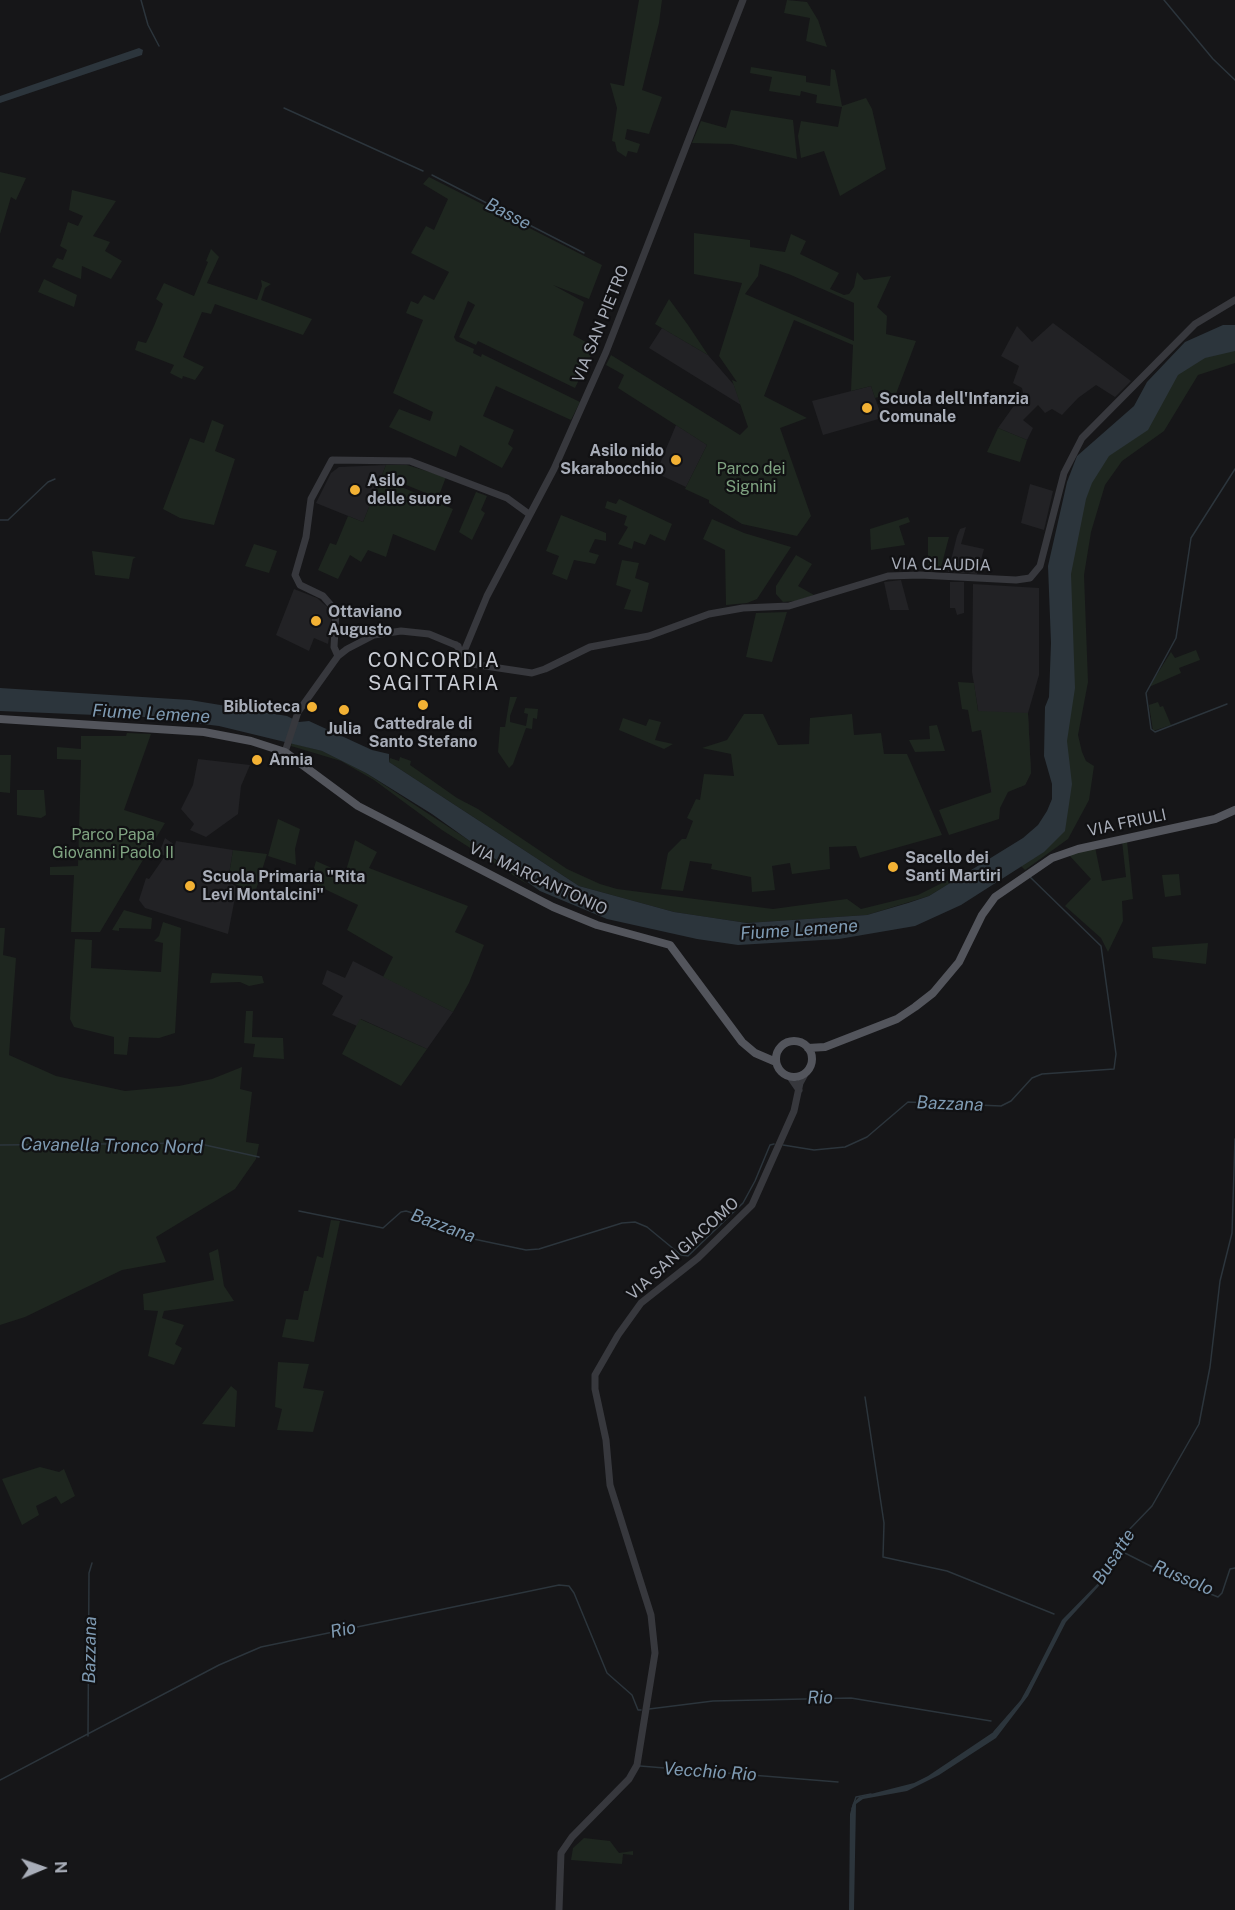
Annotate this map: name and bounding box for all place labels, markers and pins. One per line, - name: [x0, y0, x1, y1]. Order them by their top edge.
- place label: Scuola dell'Infanzia Comunale: [879, 389, 1029, 427]
- marker: Scuola dell'Infanzia Comunale: [860, 401, 874, 415]
- place label: Asilo nido Skarabocchio: [560, 441, 664, 479]
- marker: Asilo nido Skarabocchio: [669, 453, 683, 467]
- place label: Asilo delle suore: [367, 471, 452, 509]
- marker: Asilo delle suore: [348, 483, 362, 497]
- place label: Ottaviano Augusto: [328, 602, 402, 640]
- marker: Ottaviano Augusto: [309, 614, 323, 628]
- place label: Biblioteca: [223, 697, 300, 717]
- marker: Cattedrale di Santo Stefano: [416, 698, 430, 712]
- marker: Biblioteca: [305, 700, 319, 714]
- marker: Julia: [337, 703, 351, 717]
- place label: Cattedrale di Santo Stefano: [369, 714, 477, 752]
- place label: Julia: [327, 719, 361, 739]
- place label: Annia: [269, 750, 313, 770]
- marker: Annia: [250, 753, 264, 767]
- place label: Sacello dei Santi Martiri: [905, 848, 1001, 886]
- marker: Sacello dei Santi Martiri: [886, 860, 900, 874]
- place label: Scuola Primaria "Rita Levi Montalcini": [202, 867, 365, 905]
- marker: Scuola Primaria "Rita Levi Montalcini": [183, 879, 197, 893]

